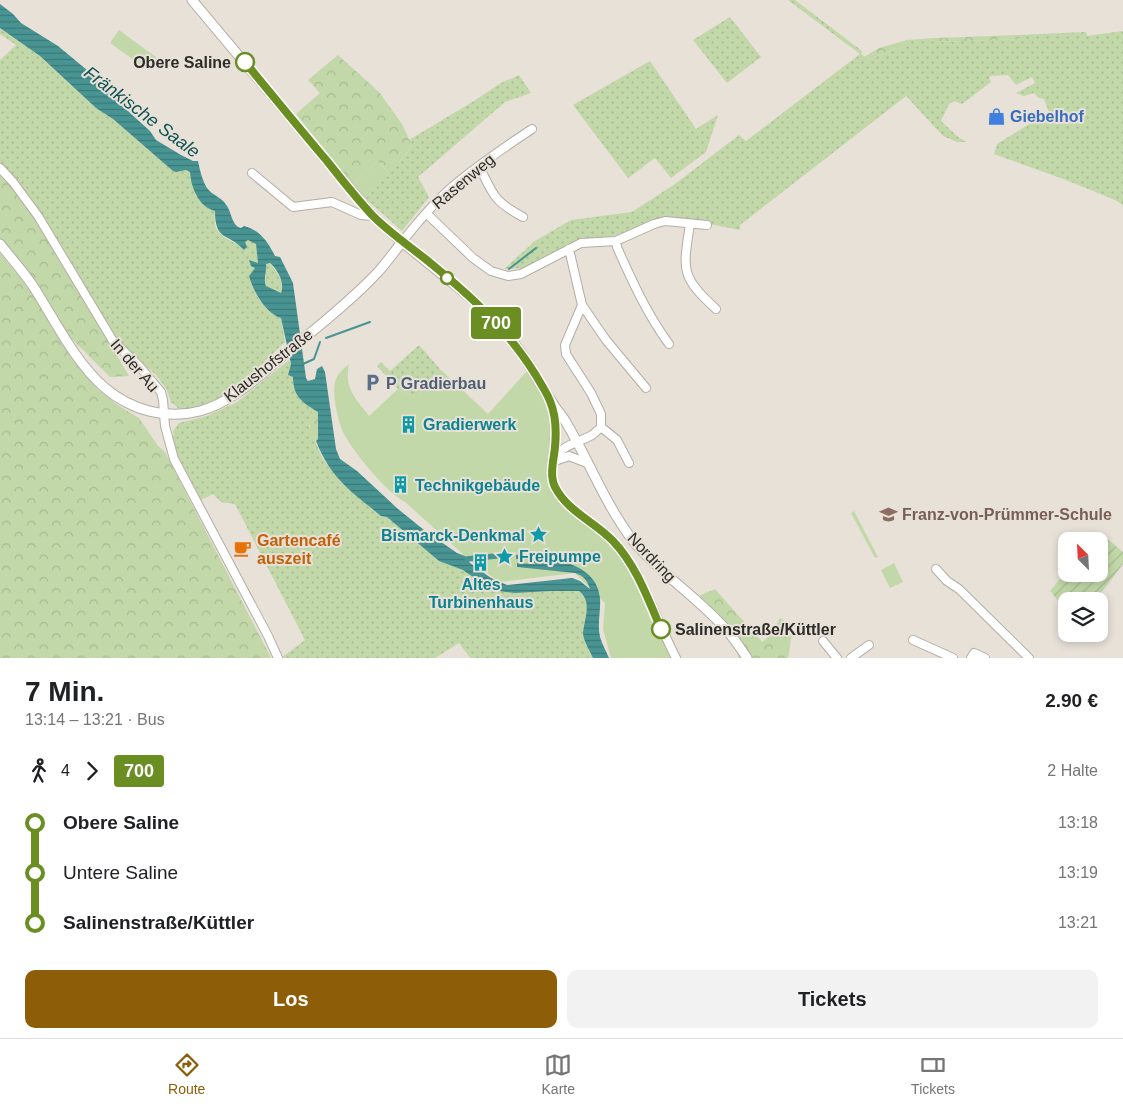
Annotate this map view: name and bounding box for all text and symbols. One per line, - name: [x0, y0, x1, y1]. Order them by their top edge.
- marker: Obere Saline: [235, 52, 255, 72]
- place label: Obere Saline: [133, 54, 231, 71]
- water label: Fränkische Saale: [80, 62, 204, 162]
- shop icon: Giebelhof: [986, 106, 1006, 126]
- place label: Giebelhof: [1010, 108, 1084, 125]
- street label: Rasenweg: [429, 151, 498, 212]
- unlabelled marker: [440, 271, 454, 285]
- line badge: 700: [467, 307, 525, 339]
- text: 700: [481, 313, 511, 333]
- street label: Klaushofstraße: [221, 326, 316, 405]
- street label: In der Au: [107, 336, 162, 395]
- parking icon: P Gradierbau: [362, 373, 382, 393]
- place label: P Gradierbau: [386, 375, 486, 392]
- building icon: Gradierwerk: [399, 414, 419, 434]
- place label: Gradierwerk: [423, 416, 516, 433]
- building icon: Technikgebäude: [391, 475, 411, 495]
- place label: Technikgebäude: [415, 477, 540, 494]
- school or university icon: Franz-von-Prümmer-Schule: [878, 504, 898, 524]
- place label: Franz-von-Prümmer-Schule: [902, 506, 1112, 523]
- place icon: Bismarck-Denkmal: [529, 525, 549, 545]
- place label: Bismarck-Denkmal: [381, 527, 525, 544]
- street label: Nordring: [624, 529, 679, 585]
- place label: Gartencafé auszeit: [257, 532, 341, 567]
- north arrow: [1058, 532, 1108, 582]
- map controls: [1058, 532, 1108, 642]
- cafe icon: Gartencafé auszeit: [233, 539, 253, 559]
- place icon: Freipumpe: [495, 546, 515, 566]
- place label: Freipumpe: [519, 548, 601, 565]
- building icon: Altes Turbinenhaus: [471, 553, 491, 573]
- place label: Altes Turbinenhaus: [429, 576, 533, 611]
- button: layers: [1058, 592, 1108, 642]
- marker: Salinenstraße/Küttler: [651, 619, 671, 639]
- place label: Salinenstraße/Küttler: [675, 621, 836, 638]
- text: 7 Min.: [25, 676, 104, 707]
- text: 2.90 €: [1045, 690, 1098, 711]
- text: 13:14 – 13:21 · Bus: [25, 711, 165, 728]
- icon: walk: [25, 757, 53, 785]
- icon: forward: [78, 757, 106, 785]
- text: 700: [124, 761, 154, 781]
- text: 4: [61, 762, 70, 779]
- text: 2 Halte: [1047, 762, 1098, 779]
- text: Obere Saline: [63, 812, 179, 833]
- text: 13:18: [1058, 814, 1098, 831]
- text: Untere Saline: [63, 862, 178, 883]
- text: 13:19: [1058, 864, 1098, 881]
- text: Salinenstraße/Küttler: [63, 912, 254, 933]
- text: 13:21: [1058, 914, 1098, 931]
- button: Los: [25, 970, 557, 1028]
- button: Tickets: [567, 970, 1098, 1028]
- tab: Route: [168, 1051, 205, 1097]
- tab: Karte: [542, 1051, 575, 1097]
- tab: Tickets: [911, 1051, 955, 1097]

